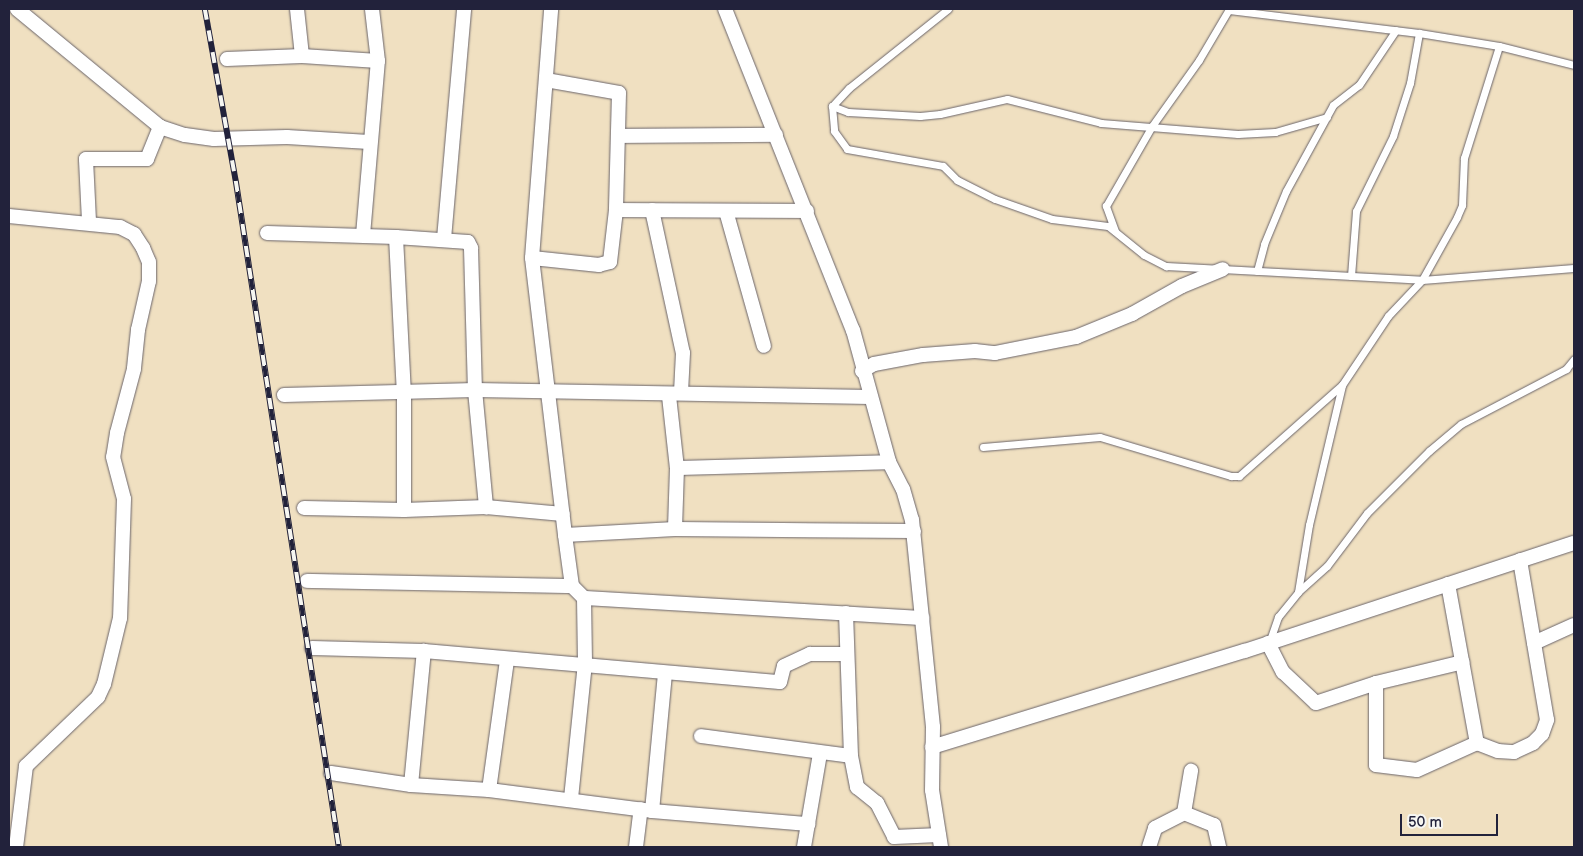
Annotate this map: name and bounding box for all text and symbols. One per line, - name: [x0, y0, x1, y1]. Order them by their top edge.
- scale bar: [1403, 804, 1500, 836]
- text: 50 m: [1408, 813, 1442, 832]

